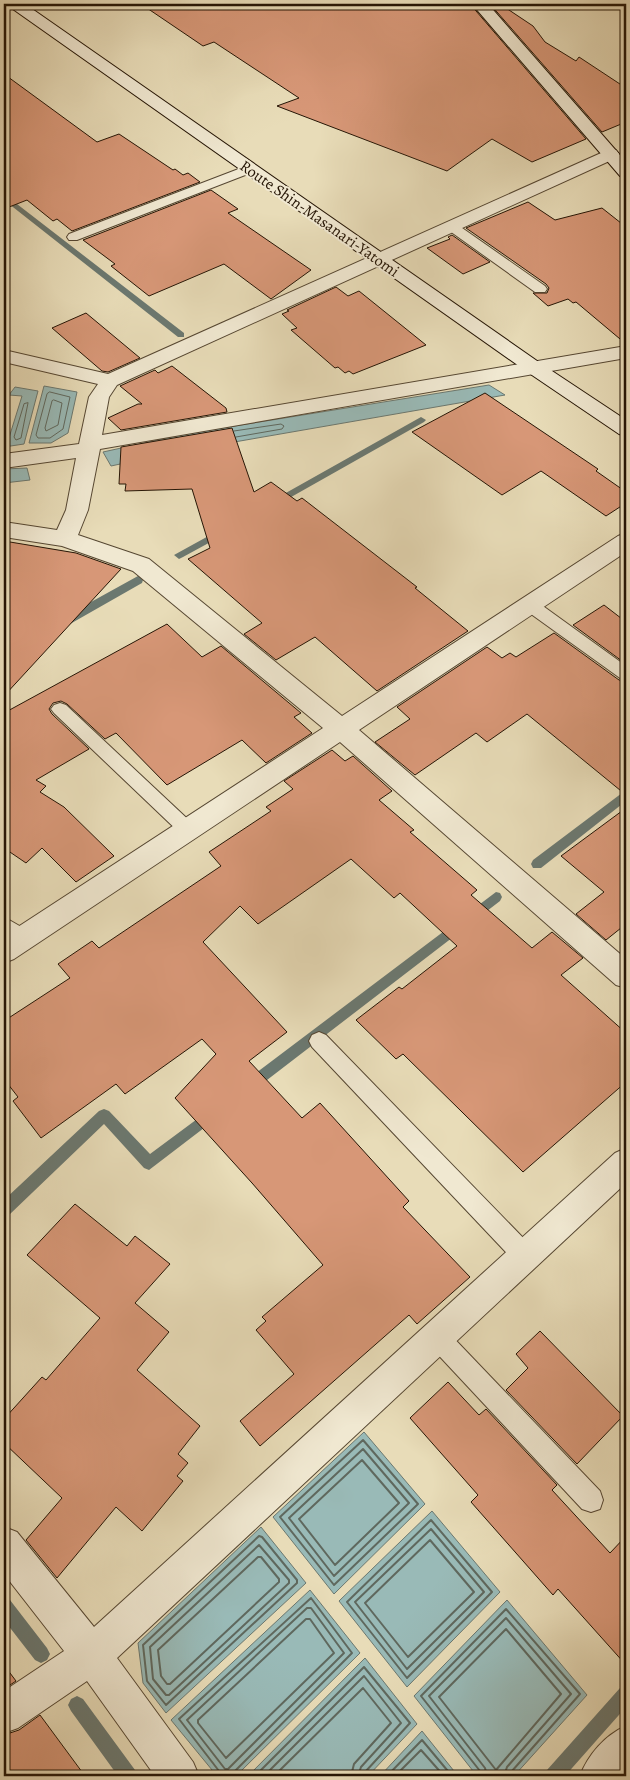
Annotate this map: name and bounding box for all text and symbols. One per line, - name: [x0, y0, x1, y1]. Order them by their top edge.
- street label: Route Shin-Masanari-Yatomi: [235, 155, 404, 282]

